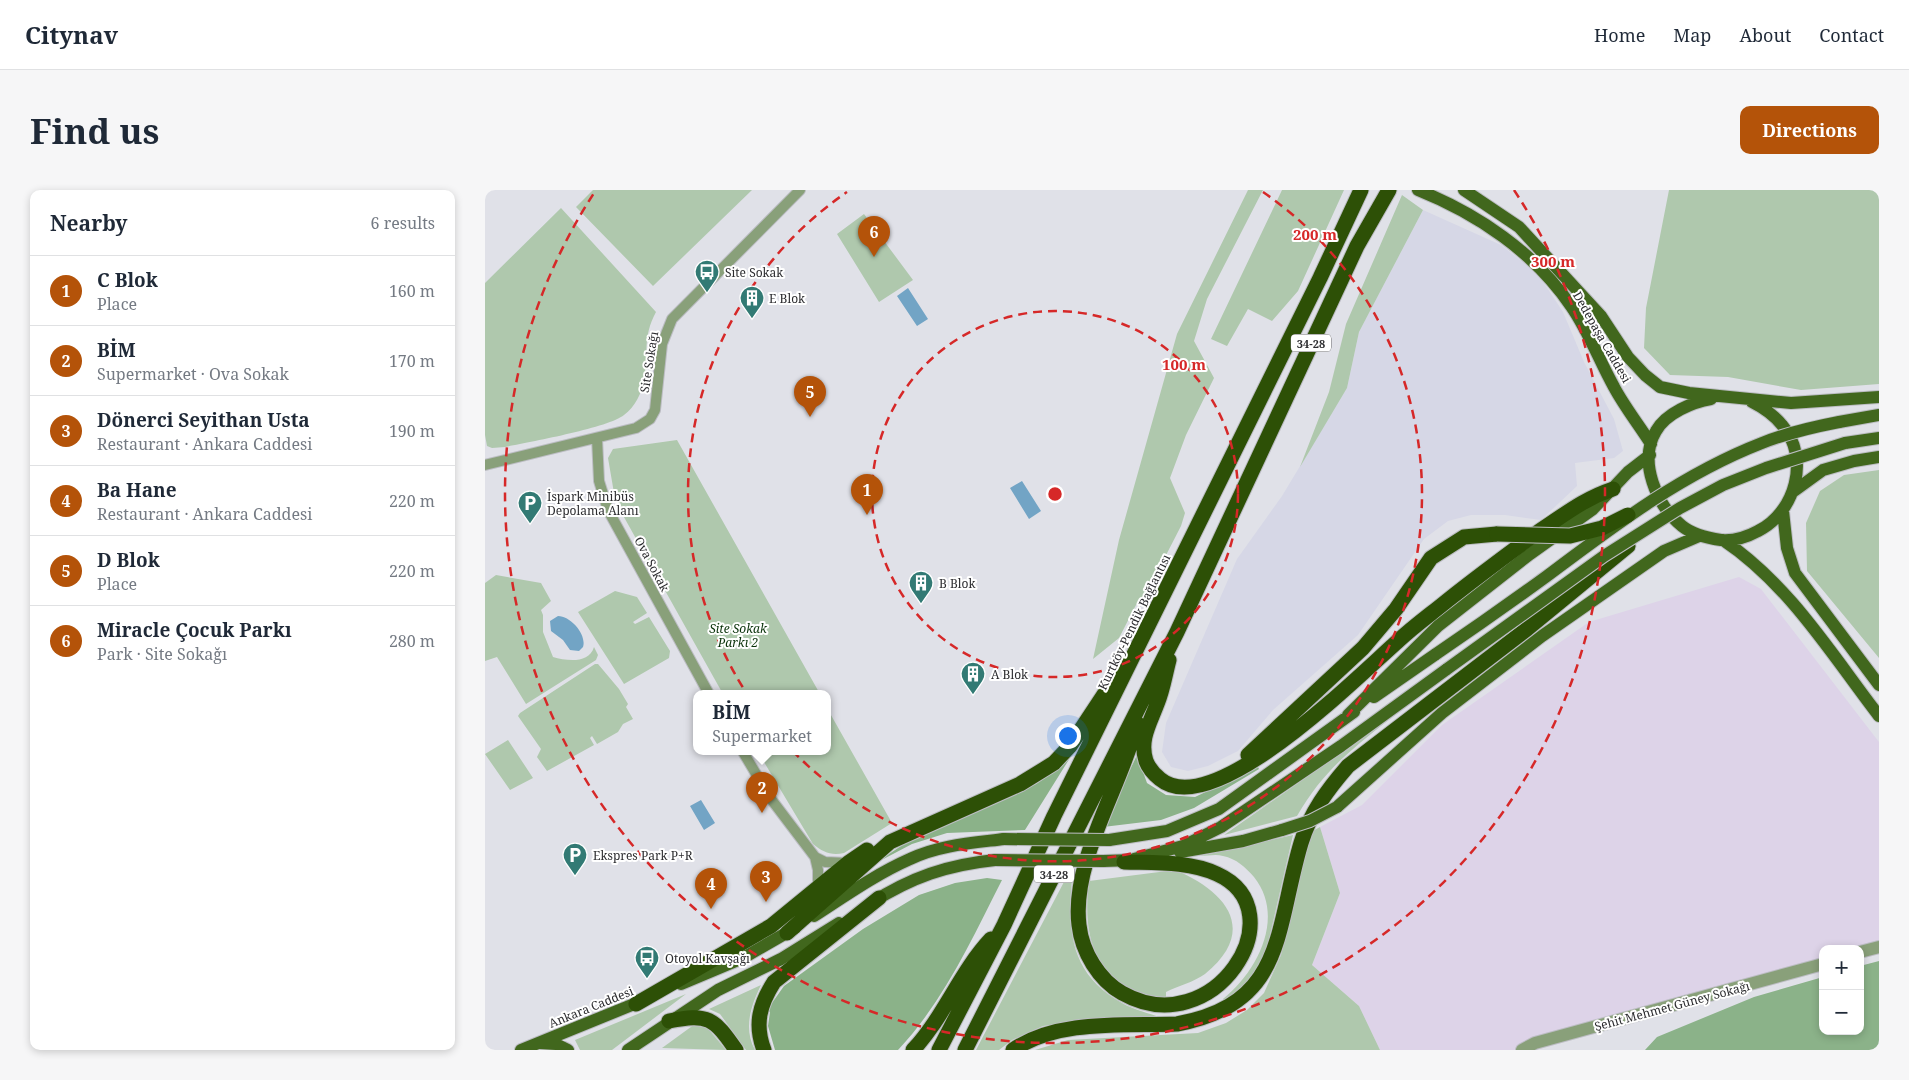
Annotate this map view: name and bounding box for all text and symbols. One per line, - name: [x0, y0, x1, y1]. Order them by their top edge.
- text: Citynav: [25, 18, 118, 51]
- text: Home: [1594, 23, 1645, 47]
- text: Map: [1673, 23, 1711, 47]
- text: About: [1739, 23, 1791, 47]
- text: Contact: [1819, 23, 1884, 47]
- button: Directions: [1740, 106, 1879, 154]
- text: Find us: [30, 107, 159, 154]
- text: Nearby: [50, 209, 128, 237]
- text: 6 results: [371, 212, 435, 234]
- pin: 6: [858, 216, 890, 257]
- text: 200 m: [1293, 224, 1337, 244]
- text: 300 m: [1531, 251, 1575, 271]
- bus stop icon: Site Sokak: [694, 259, 720, 293]
- place label: Site Sokak: [725, 264, 784, 281]
- text: C Blok: [97, 267, 158, 293]
- text: 1: [61, 280, 71, 302]
- text: 160 m: [389, 280, 435, 302]
- building icon: E Blok: [739, 285, 765, 319]
- street label: Dedepaşa Caddesi: [1569, 288, 1635, 386]
- place label: E Blok: [769, 290, 806, 307]
- text: Place: [97, 293, 137, 315]
- street label: Site Sokağı: [636, 330, 662, 394]
- road number: 34-28: [1291, 334, 1331, 352]
- text: BİM: [97, 337, 135, 363]
- text: 2: [61, 350, 71, 372]
- text: 170 m: [389, 350, 435, 372]
- text: 100 m: [1162, 354, 1206, 374]
- text: Supermarket · Ova Sokak: [97, 363, 289, 385]
- pin: 5: [794, 376, 826, 417]
- text: Dönerci Seyithan Usta: [97, 407, 310, 433]
- text: 3: [61, 420, 71, 442]
- text: 190 m: [389, 420, 435, 442]
- text: Restaurant · Ankara Caddesi: [97, 433, 312, 455]
- pin: 1: [851, 474, 883, 515]
- text: Ba Hane: [97, 477, 177, 503]
- centre of rings: [1046, 485, 1064, 503]
- place label: İspark Minibüs Depolama Alanı: [547, 488, 639, 519]
- text: 4: [61, 490, 71, 512]
- text: 220 m: [389, 490, 435, 512]
- parking icon: İspark Minibüs Depolama Alanı: [517, 490, 543, 524]
- text: Restaurant · Ankara Caddesi: [97, 503, 312, 525]
- street label: Ova Sokak: [630, 534, 674, 595]
- text: D Blok: [97, 547, 160, 573]
- street label: Kurtköy-Pendik Bağlantısı: [1094, 551, 1174, 693]
- text: 5: [61, 560, 71, 582]
- text: 220 m: [389, 560, 435, 582]
- building icon: B Blok: [908, 570, 934, 604]
- text: Place: [97, 573, 137, 595]
- place label: B Blok: [939, 575, 976, 592]
- text: Miracle Çocuk Parkı: [97, 617, 292, 643]
- park label: Site Sokak Parkı 2: [709, 620, 768, 651]
- text: 6: [61, 630, 71, 652]
- text: 280 m: [389, 630, 435, 652]
- text: Park · Site Sokağı: [97, 643, 227, 665]
- building icon: A Blok: [960, 661, 986, 695]
- place label: A Blok: [991, 666, 1029, 683]
- popup: [693, 690, 831, 755]
- text: BİM: [712, 699, 751, 725]
- your location: [1055, 723, 1081, 749]
- text: Supermarket: [712, 725, 812, 747]
- pin: 2: [746, 772, 778, 813]
- parking icon: Ekspres Park P+R: [562, 842, 588, 876]
- place label: Ekspres Park P+R: [593, 847, 693, 864]
- pin: 3: [750, 861, 782, 902]
- road number: 34-28: [1034, 866, 1074, 882]
- pin: 4: [695, 868, 727, 909]
- bus stop icon: Otoyol Kavşağı: [634, 945, 660, 979]
- map controls: [1819, 945, 1864, 1035]
- button: +: [1819, 945, 1864, 990]
- place label: Otoyol Kavşağı: [665, 950, 750, 967]
- street label: Şehit Mehmet Güney Sokağı: [1593, 977, 1752, 1035]
- street label: Ankara Caddesi: [546, 982, 636, 1032]
- button: −: [1819, 990, 1864, 1035]

